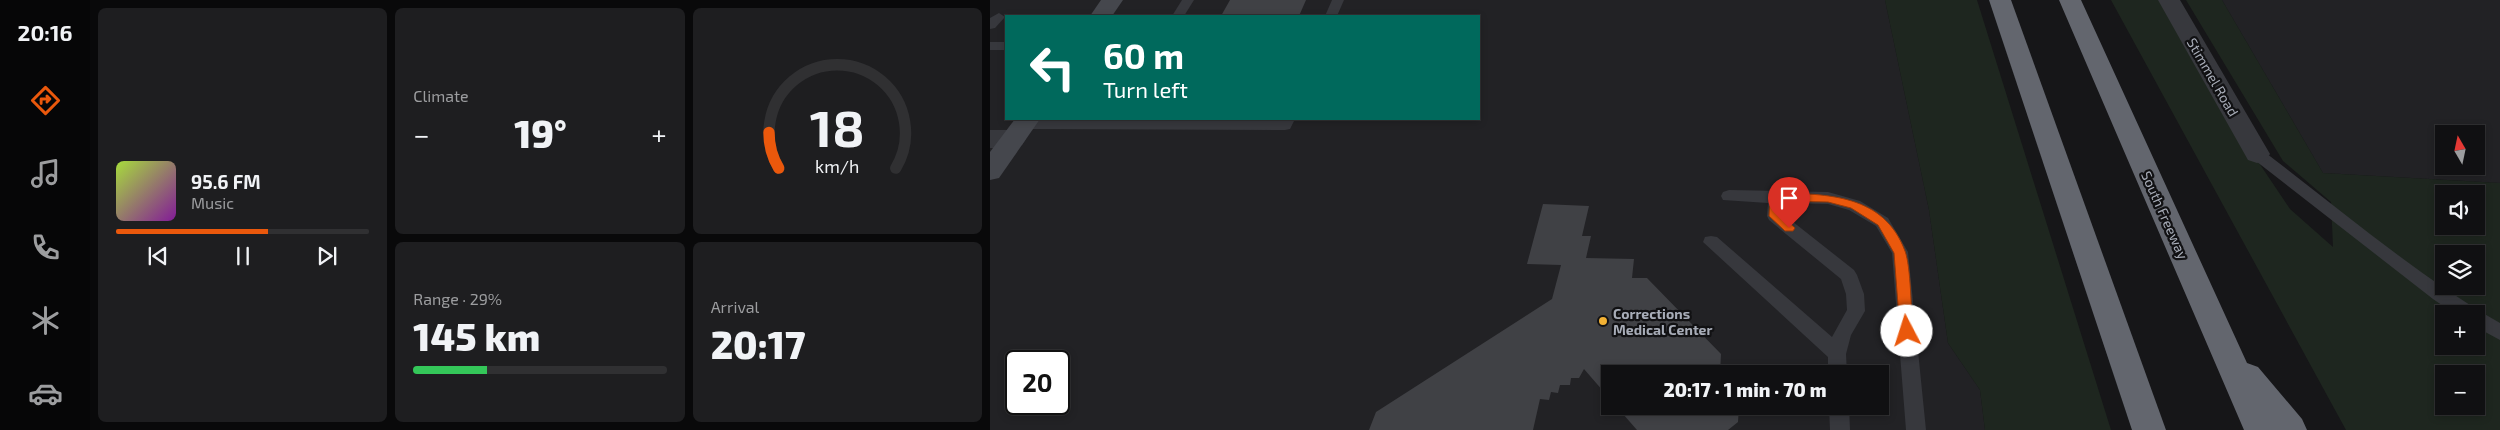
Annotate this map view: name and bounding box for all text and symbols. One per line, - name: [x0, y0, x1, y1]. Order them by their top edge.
- text: 20:16: [18, 19, 72, 45]
- text: 60 m: [1103, 34, 1184, 76]
- icon: left: [1020, 35, 1085, 100]
- street label: Stimmel Road: [2184, 35, 2242, 119]
- text: Turn left: [1103, 76, 1188, 102]
- icon: directions: [28, 83, 63, 118]
- text: Climate: [413, 86, 469, 105]
- text: 18: [810, 95, 865, 157]
- text: 19°: [514, 110, 567, 156]
- text: −: [413, 117, 430, 151]
- text: +: [651, 117, 667, 151]
- north arrow: [2435, 125, 2485, 175]
- map controls: [2435, 125, 2485, 415]
- text: km/h: [815, 155, 860, 177]
- icon: music: [28, 156, 63, 191]
- street label: South Freeway: [2138, 168, 2192, 262]
- text: 95.6 FM: [191, 170, 261, 193]
- pin: [1768, 177, 1810, 228]
- icon: arrive: [1775, 184, 1803, 212]
- button: sound: [2435, 185, 2485, 235]
- text: Music: [191, 193, 234, 212]
- icon: phone: [28, 230, 63, 265]
- icon: previous: [144, 242, 172, 270]
- icon: pause: [229, 242, 257, 270]
- icon: next: [313, 242, 341, 270]
- button: layers: [2435, 245, 2485, 295]
- text: Range · 29%: [413, 289, 502, 308]
- text: Arrival: [711, 297, 759, 316]
- icon: climate: [28, 303, 63, 338]
- position arrow: [1880, 304, 1932, 356]
- place label: Corrections Medical Center: [1613, 305, 1713, 338]
- button: +: [2435, 305, 2485, 355]
- text: 145 km: [413, 313, 540, 359]
- marker: Corrections Medical Center: [1597, 315, 1609, 327]
- text: 20:17: [711, 321, 805, 367]
- speed limit sign: 20: [1005, 350, 1070, 415]
- button: −: [2435, 365, 2485, 415]
- icon: car: [28, 376, 63, 411]
- text: 20:17 · 1 min · 70 m: [1663, 378, 1827, 401]

